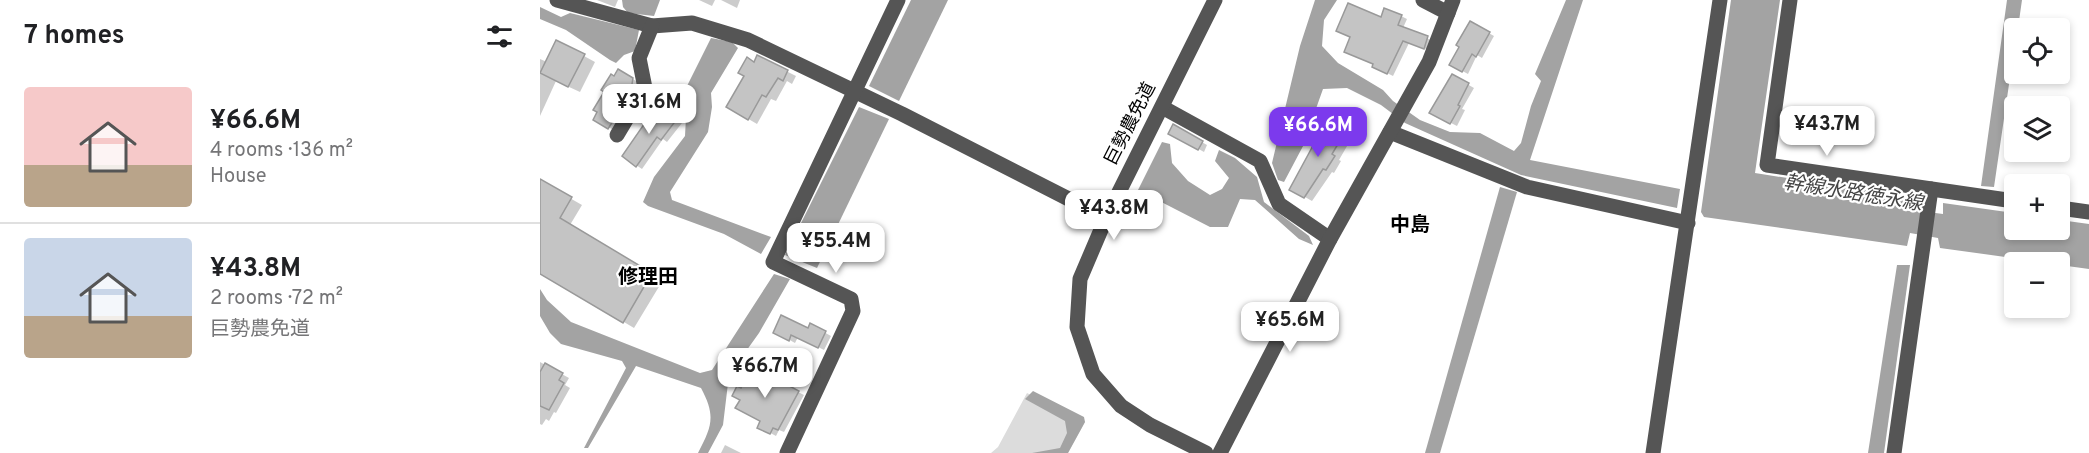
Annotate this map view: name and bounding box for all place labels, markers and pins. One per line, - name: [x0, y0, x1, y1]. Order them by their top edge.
- pin: ¥31.6M: [600, 84, 698, 135]
- pin: ¥43.7M: [1778, 106, 1876, 157]
- pin: ¥66.6M: [1269, 107, 1367, 158]
- pin: ¥43.8M: [1065, 190, 1163, 241]
- pin: ¥55.4M: [787, 223, 885, 274]
- pin: ¥65.6M: [1241, 302, 1339, 353]
- pin: ¥66.7M: [716, 348, 814, 399]

